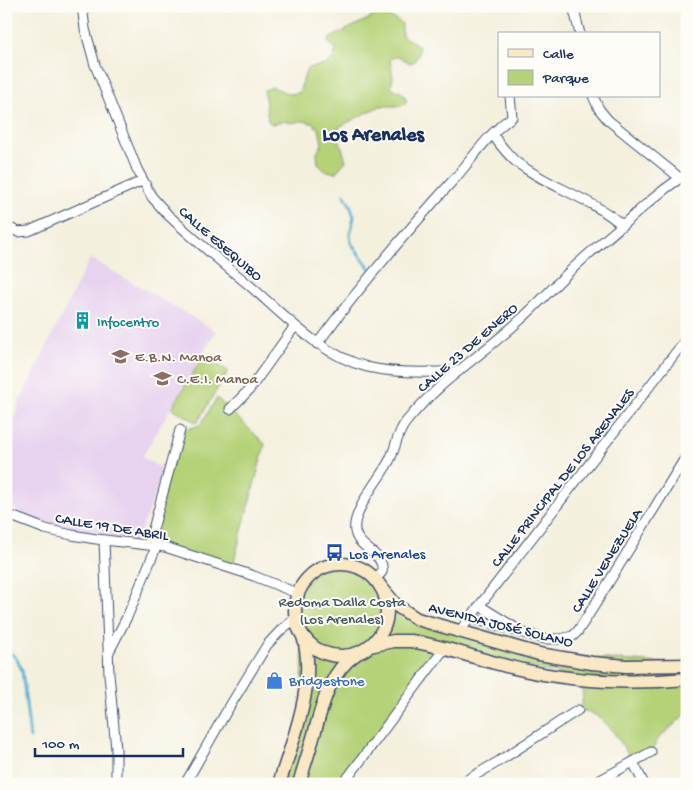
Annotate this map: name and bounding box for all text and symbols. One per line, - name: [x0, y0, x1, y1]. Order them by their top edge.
- legend: [498, 32, 660, 98]
- text: Calle: [543, 46, 574, 64]
- text: Parque: [542, 70, 589, 88]
- district label: Los Arenales: [322, 125, 425, 148]
- street label: CALLE ESEQUIBO: [174, 203, 265, 286]
- street label: CALLE 23 DE ENERO: [414, 300, 522, 397]
- building icon: Infocentro: [73, 311, 93, 331]
- place label: Infocentro: [97, 314, 160, 332]
- school or university icon: E.B.N. Manoa: [111, 346, 131, 366]
- place label: E.B.N. Manoa: [135, 349, 222, 367]
- school or university icon: C.E.I. Manoa: [153, 368, 173, 388]
- place label: C.E.I. Manoa: [177, 371, 258, 389]
- street label: CALLE PRINCIPAL DE LOS ARENALES: [488, 385, 639, 571]
- street label: CALLE VENEZUELA: [568, 505, 648, 617]
- street label: CALLE 19 DE ABRIL: [54, 510, 170, 546]
- bus stop icon: Los Arenales: [325, 543, 345, 563]
- place label: Los Arenales: [349, 546, 426, 564]
- park label: Redoma Dalla Costa (Los Arenales): [278, 594, 406, 629]
- street label: AVENIDA JOSÉ SOLANO: [426, 599, 575, 653]
- shop icon: Bridgestone: [265, 670, 285, 690]
- place label: Bridgestone: [288, 673, 365, 691]
- scale bar: [35, 725, 182, 757]
- text: 100 m: [41, 736, 80, 754]

